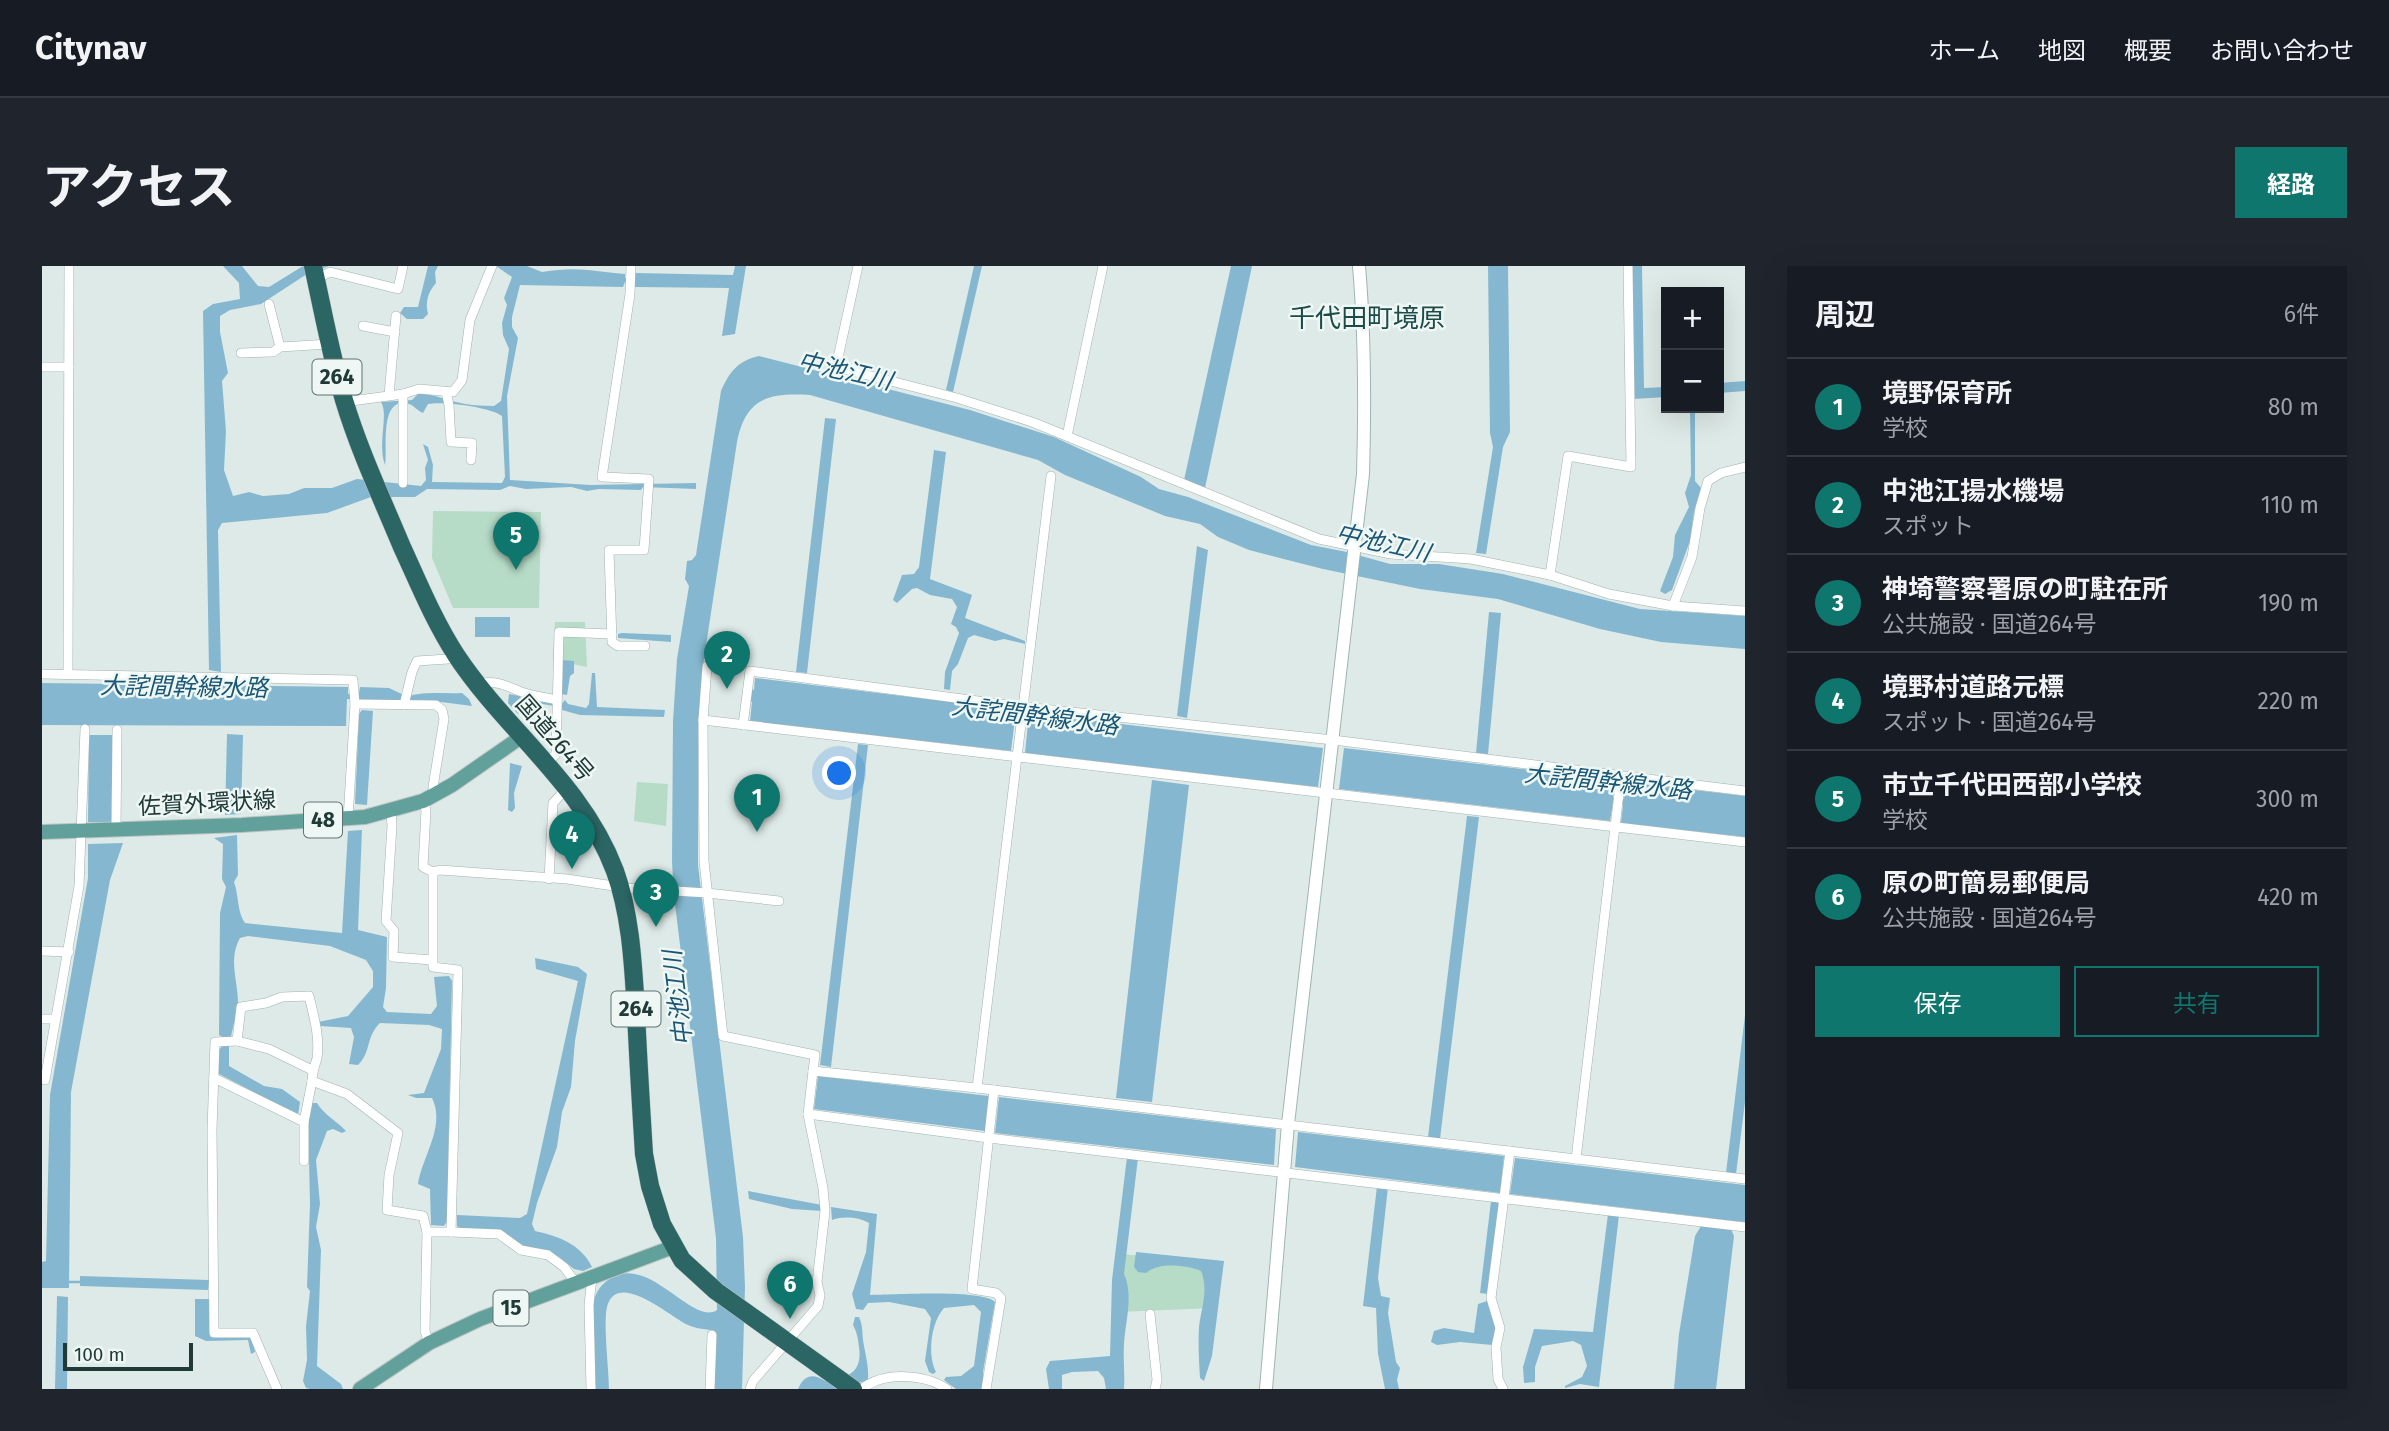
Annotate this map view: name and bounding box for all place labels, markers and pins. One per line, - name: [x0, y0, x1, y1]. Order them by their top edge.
- pin: 5: [493, 512, 539, 570]
- pin: 2: [704, 631, 750, 689]
- pin: 1: [734, 774, 780, 832]
- pin: 4: [549, 811, 595, 869]
- pin: 3: [633, 869, 679, 927]
- pin: 6: [767, 1261, 813, 1319]

